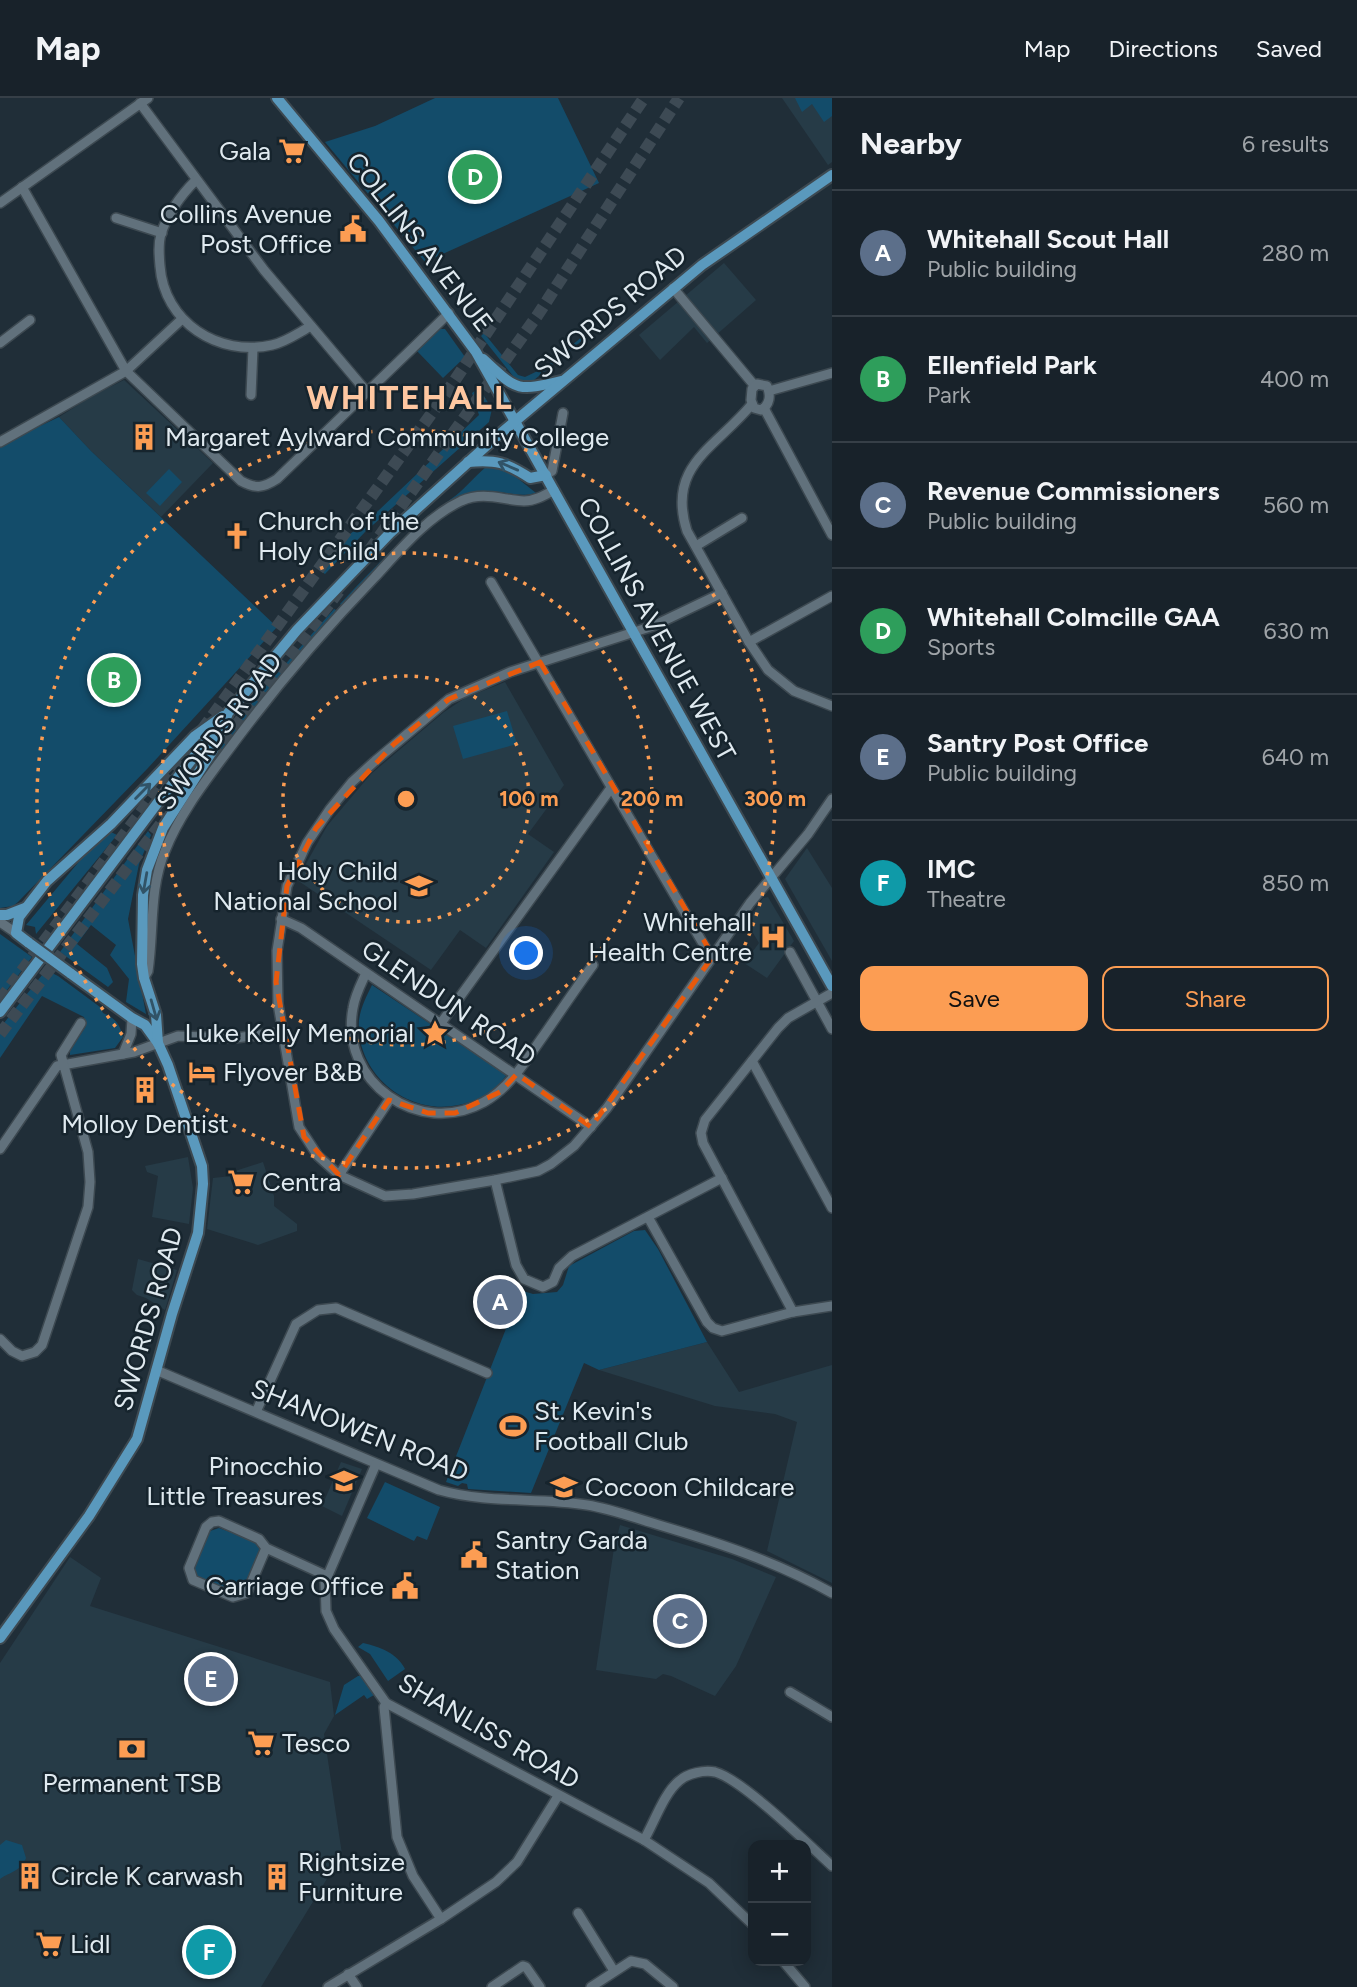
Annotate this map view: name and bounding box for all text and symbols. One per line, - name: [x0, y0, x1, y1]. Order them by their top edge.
- text: Map: [35, 29, 101, 68]
- text: Map: [1024, 34, 1070, 63]
- text: Directions: [1108, 34, 1218, 63]
- text: Saved: [1256, 34, 1322, 63]
- text: Nearby: [860, 125, 962, 162]
- text: 6 results: [1242, 130, 1329, 158]
- place label: Gala: [219, 135, 271, 167]
- supermarket icon: Gala: [277, 136, 307, 166]
- street label: COLLINS AVENUE: [340, 146, 500, 338]
- pin: D: [452, 151, 498, 203]
- place label: Collins Avenue Post Office: [160, 198, 332, 260]
- public building icon: Collins Avenue Post Office: [338, 214, 368, 244]
- text: Whitehall Scout Hall: [927, 223, 1169, 255]
- street label: SWORDS ROAD: [527, 239, 693, 385]
- text: A: [875, 239, 891, 267]
- text: 280 m: [1262, 239, 1329, 267]
- text: Public building: [927, 255, 1077, 283]
- text: Ellenfield Park: [927, 349, 1097, 381]
- text: B: [876, 365, 890, 393]
- text: 400 m: [1260, 365, 1329, 393]
- district label: WHITEHALL: [306, 378, 514, 417]
- text: Park: [927, 381, 971, 409]
- place label: Margaret Aylward Community College: [165, 421, 609, 453]
- building icon: Margaret Aylward Community College: [129, 422, 159, 452]
- one-way arrow: [498, 459, 519, 472]
- text: Revenue Commissioners: [927, 475, 1220, 507]
- text: C: [875, 491, 891, 519]
- text: 560 m: [1263, 491, 1329, 519]
- street label: COLLINS AVENUE WEST: [571, 492, 743, 767]
- place label: Church of the Holy Child: [258, 505, 419, 567]
- text: Public building: [927, 507, 1077, 535]
- church icon: Church of the Holy Child: [222, 521, 252, 551]
- text: Whitehall Colmcille GAA: [927, 601, 1220, 633]
- text: D: [875, 617, 891, 645]
- text: 630 m: [1263, 617, 1329, 645]
- text: Sports: [927, 633, 995, 661]
- street label: SWORDS ROAD: [149, 646, 289, 816]
- pin: B: [91, 654, 137, 706]
- text: Santry Post Office: [927, 727, 1148, 759]
- text: E: [876, 743, 890, 771]
- text: 640 m: [1262, 743, 1329, 771]
- text: Public building: [927, 759, 1077, 787]
- one-way arrow: [134, 783, 151, 800]
- text: 100 m: [499, 786, 559, 811]
- text: 200 m: [621, 786, 683, 811]
- text: 300 m: [744, 786, 806, 811]
- centre of rings: [394, 787, 418, 811]
- text: IMC: [927, 853, 976, 885]
- place label: Holy Child National School: [213, 855, 398, 917]
- text: F: [877, 869, 889, 897]
- text: 850 m: [1262, 869, 1329, 897]
- one-way arrow: [138, 871, 151, 894]
- school or university icon: Holy Child National School: [404, 871, 434, 901]
- text: Theatre: [927, 885, 1006, 913]
- place label: Whitehall Health Centre: [588, 906, 752, 968]
- hospital icon: Whitehall Health Centre: [758, 922, 788, 952]
- street label: GLENDUN ROAD: [356, 933, 542, 1073]
- your location: [509, 936, 543, 970]
- button: Save: [860, 966, 1088, 1031]
- button: Share: [1102, 966, 1329, 1031]
- one-way arrow: [148, 999, 161, 1021]
- place label: Luke Kelly Memorial: [184, 1017, 414, 1049]
- place icon: Luke Kelly Memorial: [420, 1018, 450, 1048]
- place label: Flyover B&B: [223, 1056, 362, 1088]
- hotel icon: Flyover B&B: [187, 1057, 217, 1087]
- building icon: Molloy Dentist: [130, 1075, 160, 1105]
- place label: Molloy Dentist: [61, 1108, 229, 1140]
- place label: Centra: [262, 1166, 341, 1198]
- supermarket icon: Centra: [226, 1167, 256, 1197]
- street label: SWORDS ROAD: [106, 1223, 190, 1415]
- pin: A: [477, 1276, 523, 1328]
- street label: SHANOWEN ROAD: [246, 1372, 474, 1488]
- place label: St. Kevin's Football Club: [534, 1395, 689, 1457]
- sports icon: St. Kevin's Football Club: [498, 1411, 528, 1441]
- place label: Pinocchio Little Treasures: [146, 1450, 323, 1512]
- school or university icon: Pinocchio Little Treasures: [329, 1466, 359, 1496]
- place label: Cocoon Childcare: [585, 1471, 795, 1503]
- school or university icon: Cocoon Childcare: [549, 1472, 579, 1502]
- place label: Santry Garda Station: [495, 1524, 648, 1586]
- public building icon: Santry Garda Station: [459, 1540, 489, 1570]
- place label: Carriage Office: [206, 1570, 384, 1602]
- public building icon: Carriage Office: [390, 1571, 420, 1601]
- pin: C: [657, 1595, 703, 1647]
- pin: E: [188, 1653, 234, 1705]
- street label: SHANLISS ROAD: [393, 1666, 585, 1796]
- place label: Tesco: [282, 1727, 350, 1759]
- supermarket icon: Tesco: [246, 1728, 276, 1758]
- bank icon: Permanent TSB: [117, 1734, 147, 1764]
- place label: Permanent TSB: [43, 1767, 221, 1799]
- map controls: [748, 1840, 811, 1966]
- button: +: [748, 1840, 811, 1903]
- place label: Rightsize Furniture: [298, 1846, 405, 1908]
- place label: Circle K carwash: [51, 1860, 243, 1892]
- building icon: Circle K carwash: [15, 1861, 45, 1891]
- building icon: Rightsize Furniture: [262, 1862, 292, 1892]
- button: −: [748, 1903, 811, 1966]
- pin: F: [186, 1926, 232, 1978]
- place label: Lidl: [70, 1928, 111, 1960]
- supermarket icon: Lidl: [34, 1929, 64, 1959]

